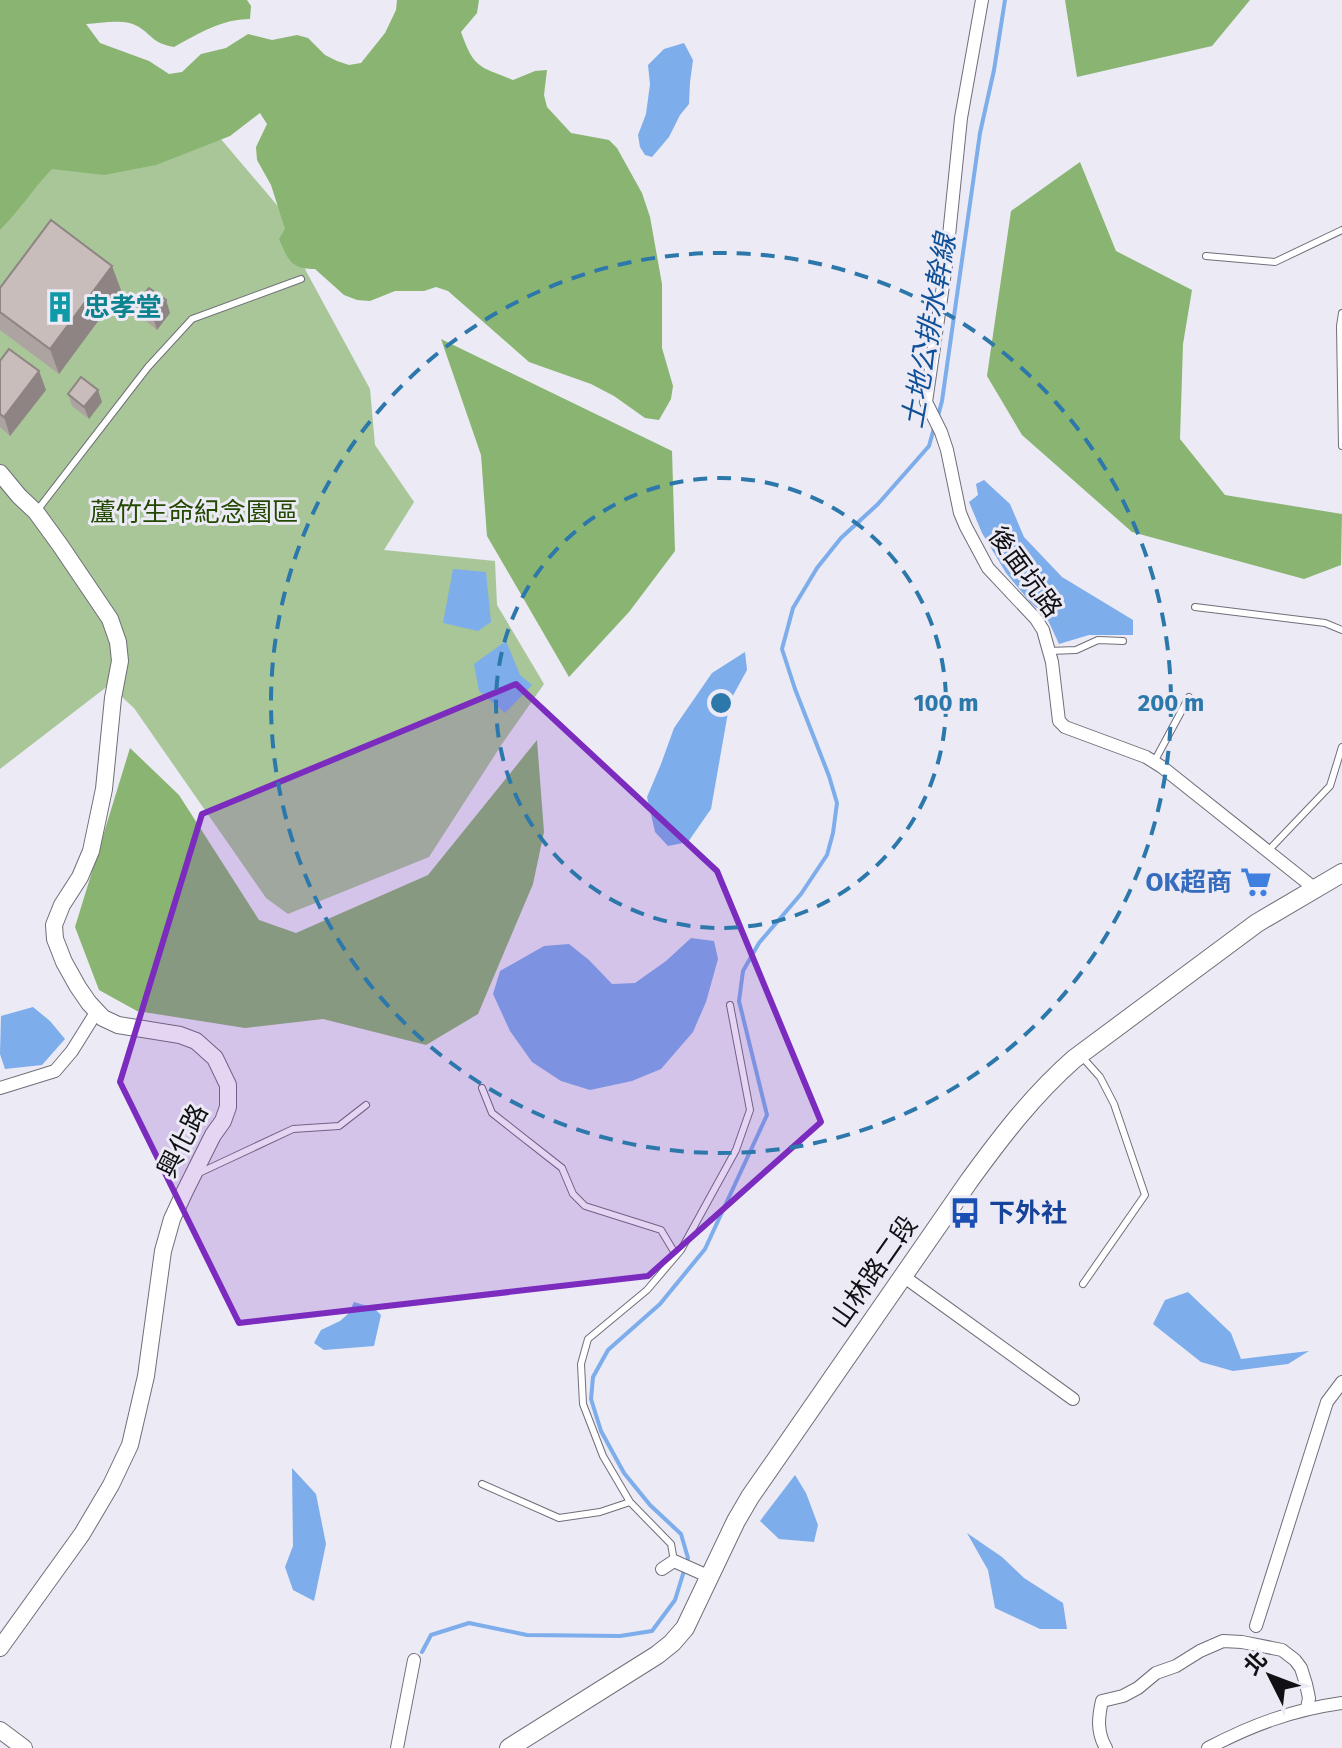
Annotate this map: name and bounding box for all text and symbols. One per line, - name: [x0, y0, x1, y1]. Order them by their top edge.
- water label: 土地公排水幹線: [896, 229, 963, 430]
- building icon: 忠孝堂: [43, 290, 77, 324]
- place label: 忠孝堂: [84, 292, 162, 323]
- park label: 蘆竹生命紀念園區: [90, 497, 298, 528]
- street label: 後面坑路: [982, 521, 1068, 623]
- centre of rings: [707, 689, 735, 717]
- text: 100 m: [913, 689, 979, 717]
- text: 200 m: [1138, 689, 1204, 717]
- supermarket icon: OK超商: [1239, 865, 1273, 899]
- place label: OK超商: [1146, 867, 1232, 898]
- street label: 興化路: [151, 1099, 215, 1183]
- bus stop icon: 下外社: [948, 1196, 982, 1230]
- place label: 下外社: [989, 1198, 1067, 1229]
- street label: 山林路二段: [824, 1210, 924, 1334]
- north arrow: [1230, 1636, 1310, 1716]
- text: 北: [1238, 1646, 1273, 1680]

